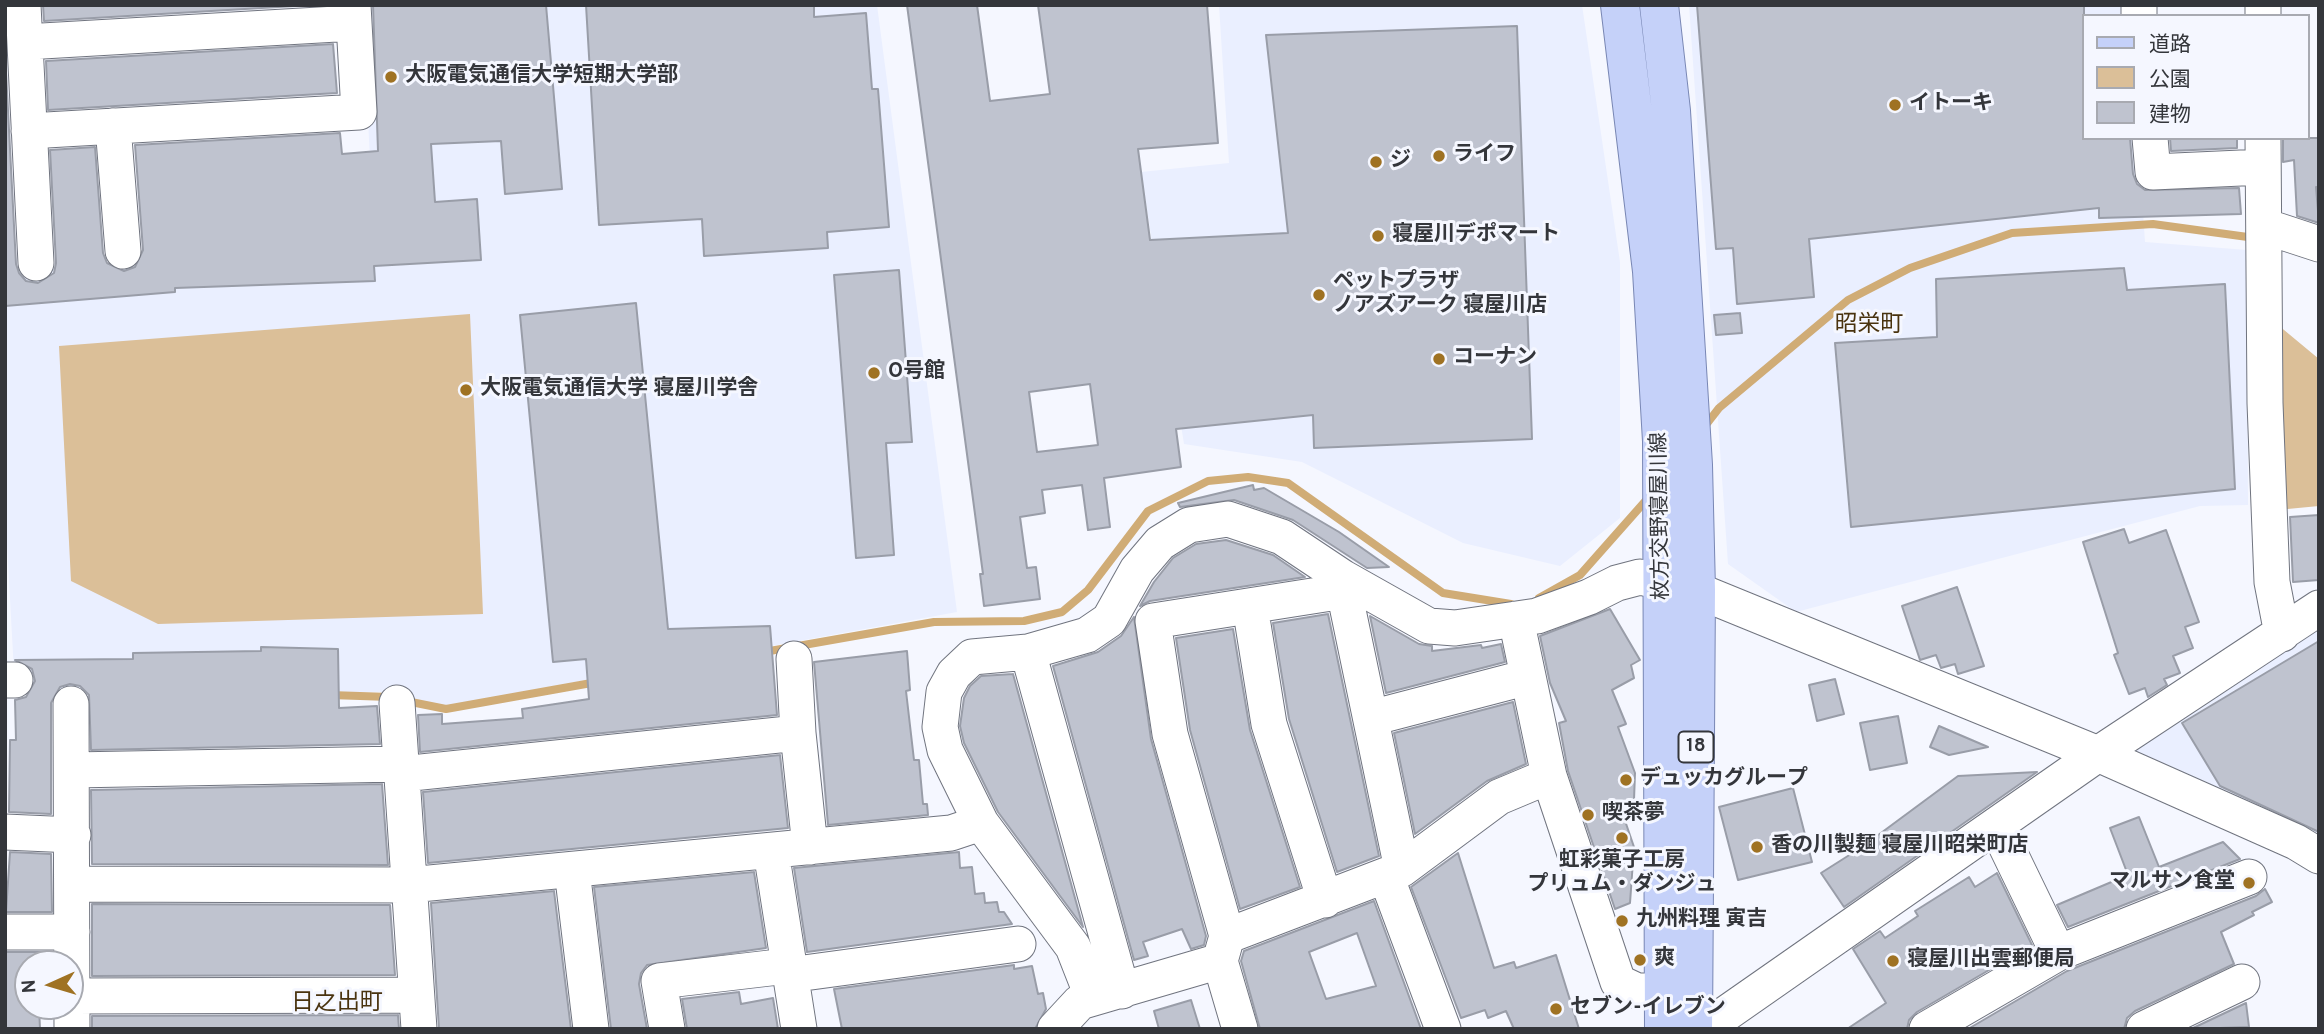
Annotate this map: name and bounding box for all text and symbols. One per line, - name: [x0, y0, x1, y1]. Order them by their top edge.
- legend: [2082, 14, 2310, 140]
- text: 道路: [2149, 32, 2191, 59]
- place label: 大阪電気通信大学短期大学部: [405, 64, 678, 90]
- text: 公園: [2149, 67, 2191, 94]
- marker: 大阪電気通信大学短期大学部: [383, 69, 399, 85]
- place label: イトーキ: [1909, 92, 1993, 118]
- marker: イトーキ: [1887, 97, 1903, 113]
- text: 建物: [2149, 102, 2191, 129]
- place label: ライフ: [1453, 143, 1516, 169]
- marker: ライフ: [1431, 148, 1447, 164]
- place label: ジ: [1390, 149, 1411, 175]
- marker: ジ: [1368, 154, 1384, 170]
- place label: 寝屋川デポマート: [1392, 223, 1560, 249]
- marker: 寝屋川デポマート: [1370, 228, 1386, 244]
- place label: ペットプラザ ノアズアーク 寝屋川店: [1333, 270, 1547, 320]
- marker: ペットプラザ ノアズアーク 寝屋川店: [1311, 287, 1327, 303]
- district label: 昭栄町: [1835, 312, 1903, 340]
- place label: コーナン: [1453, 346, 1537, 372]
- marker: コーナン: [1431, 351, 1447, 367]
- place label: O号館: [888, 360, 945, 386]
- marker: O号館: [866, 365, 882, 381]
- place label: 大阪電気通信大学 寝屋川学舎: [480, 377, 758, 403]
- marker: 大阪電気通信大学 寝屋川学舎: [458, 382, 474, 398]
- street label: 枚方交野寝屋川線: [1648, 432, 1676, 600]
- road number: 18: [1678, 732, 1714, 762]
- place label: デュッカグループ: [1640, 767, 1808, 793]
- marker: デュッカグループ: [1618, 772, 1634, 788]
- place label: 喫茶夢: [1602, 802, 1665, 828]
- marker: 喫茶夢: [1580, 807, 1596, 823]
- marker: 虹彩菓子工房 プリュム・ダンジュ: [1614, 830, 1630, 846]
- place label: 香の川製麺 寝屋川昭栄町店: [1771, 834, 2028, 860]
- marker: 香の川製麺 寝屋川昭栄町店: [1749, 839, 1765, 855]
- place label: 虹彩菓子工房 プリュム・ダンジュ: [1528, 849, 1716, 899]
- place label: マルサン食堂: [2109, 870, 2235, 896]
- marker: マルサン食堂: [2241, 875, 2257, 891]
- place label: 九州料理 寅吉: [1636, 908, 1767, 934]
- marker: 九州料理 寅吉: [1614, 913, 1630, 929]
- place label: 爽: [1654, 947, 1675, 973]
- place label: 寝屋川出雲郵便局: [1907, 948, 2075, 974]
- north arrow: [14, 950, 84, 1020]
- marker: 爽: [1632, 952, 1648, 968]
- marker: 寝屋川出雲郵便局: [1885, 953, 1901, 969]
- text: N: [18, 979, 42, 994]
- district label: 日之出町: [291, 990, 383, 1018]
- place label: セブン-イレブン: [1570, 996, 1726, 1022]
- marker: セブン-イレブン: [1548, 1001, 1564, 1017]

